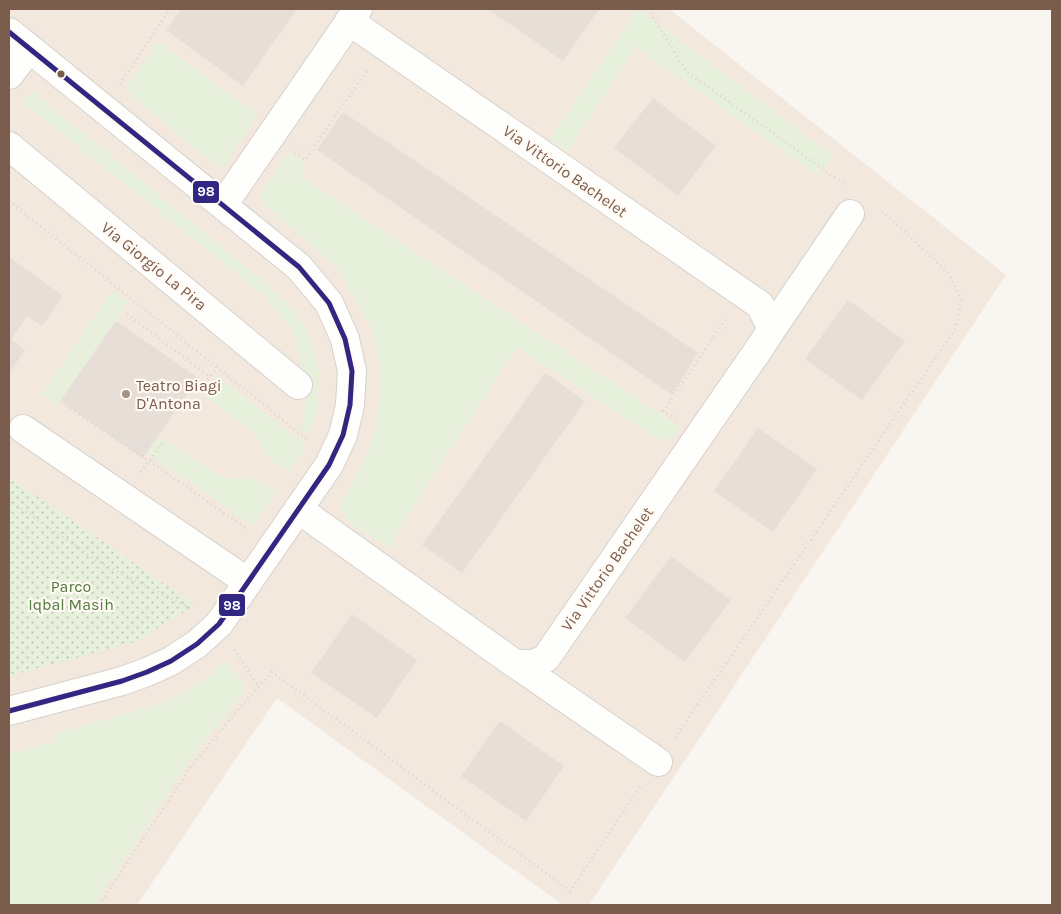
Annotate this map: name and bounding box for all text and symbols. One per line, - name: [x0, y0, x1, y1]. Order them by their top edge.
- unlabelled marker: [56, 69, 66, 79]
- street label: Via Vittorio Bachelet: [499, 121, 631, 221]
- line badge: 98: [192, 180, 220, 204]
- text: 98: [197, 183, 215, 200]
- street label: Via Giorgio La Pira: [97, 218, 211, 314]
- place label: Teatro Biagi D'Antona: [136, 376, 222, 413]
- marker: Teatro Biagi D'Antona: [120, 388, 132, 400]
- street label: Via Vittorio Bachelet: [557, 503, 657, 635]
- park label: Parco Iqbal Masih: [28, 577, 114, 614]
- line badge: 98: [218, 593, 246, 617]
- text: 98: [223, 597, 241, 614]

